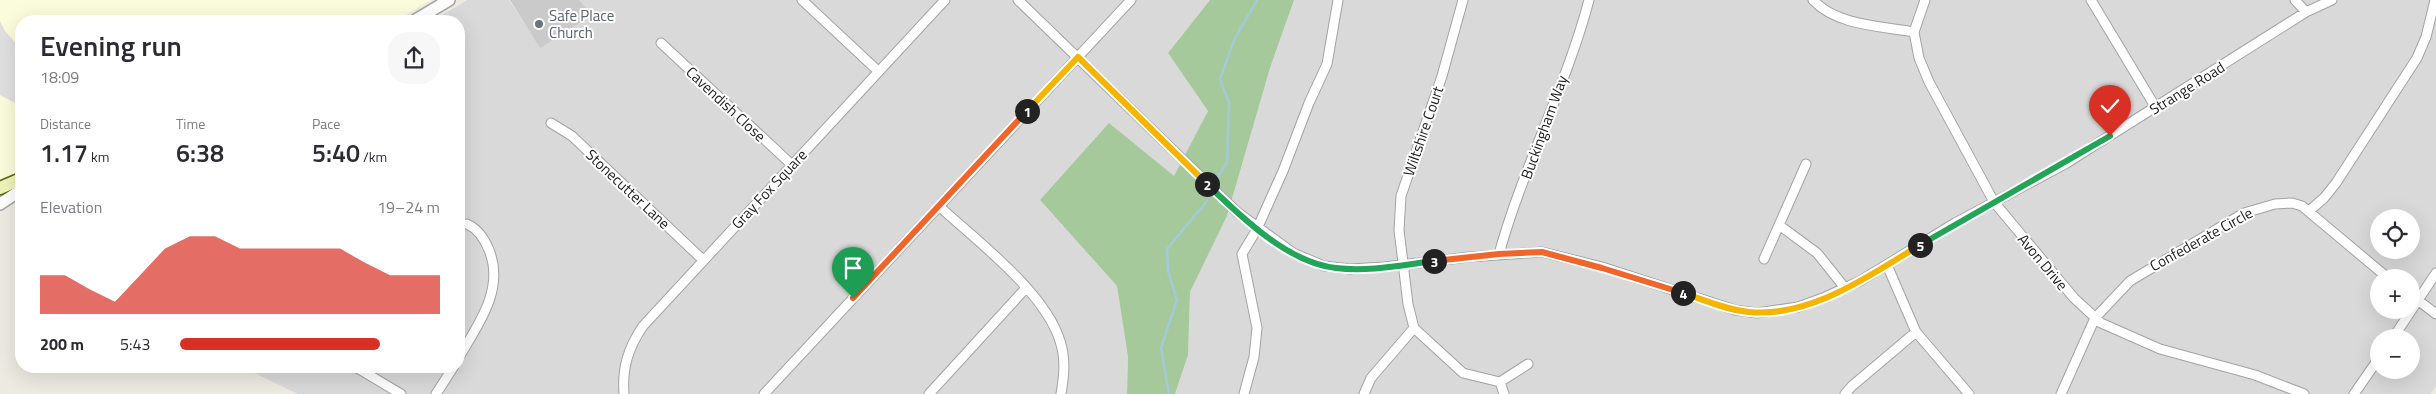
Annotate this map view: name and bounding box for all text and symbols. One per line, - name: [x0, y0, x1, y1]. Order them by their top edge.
- place label: Safe Place Church: [549, 4, 614, 44]
- marker: Safe Place Church: [533, 18, 545, 30]
- text: Evening run: [40, 24, 182, 67]
- button: share: [388, 32, 440, 84]
- street label: Strange Road: [2145, 56, 2229, 120]
- street label: Cavendish Close: [681, 61, 771, 147]
- text: 18:09: [40, 65, 79, 89]
- street label: Buckingham Way: [1515, 72, 1573, 182]
- street label: Wiltshire Court: [1397, 82, 1449, 179]
- pin: [2089, 85, 2131, 136]
- icon: check: [2096, 92, 2124, 120]
- pin: 1: [1014, 98, 1040, 124]
- text: 1: [1024, 101, 1031, 122]
- text: Distance: [40, 113, 91, 134]
- text: Time: [176, 113, 205, 134]
- text: Pace: [312, 113, 340, 134]
- text: 1.17: [40, 134, 88, 172]
- text: 6:38: [176, 134, 224, 172]
- text: 5:40: [312, 134, 360, 172]
- street label: Stonecutter Lane: [581, 144, 675, 234]
- street label: Gray Fox Square: [726, 144, 812, 234]
- text: km: [88, 146, 109, 167]
- text: /km: [360, 146, 387, 167]
- pin: 2: [1194, 172, 1220, 196]
- text: 2: [1204, 174, 1211, 195]
- text: Elevation: [40, 195, 102, 219]
- text: 19–24 m: [377, 195, 440, 219]
- street label: Confederate Circle: [2145, 201, 2257, 277]
- map controls: [2370, 209, 2420, 379]
- button: locate: [2370, 209, 2420, 259]
- street label: Avon Drive: [2012, 229, 2074, 295]
- pin: 5: [1908, 232, 1932, 258]
- text: 5: [1917, 235, 1924, 256]
- pin: [832, 247, 874, 298]
- pin: 3: [1422, 248, 1446, 274]
- text: 3: [1431, 251, 1438, 272]
- icon: arrive: [839, 254, 867, 282]
- button: +: [2370, 269, 2420, 319]
- pin: 4: [1670, 280, 1696, 306]
- text: 4: [1680, 283, 1687, 304]
- button: −: [2370, 329, 2420, 379]
- text: 200 m: [40, 332, 84, 356]
- text: 5:43: [120, 332, 150, 356]

